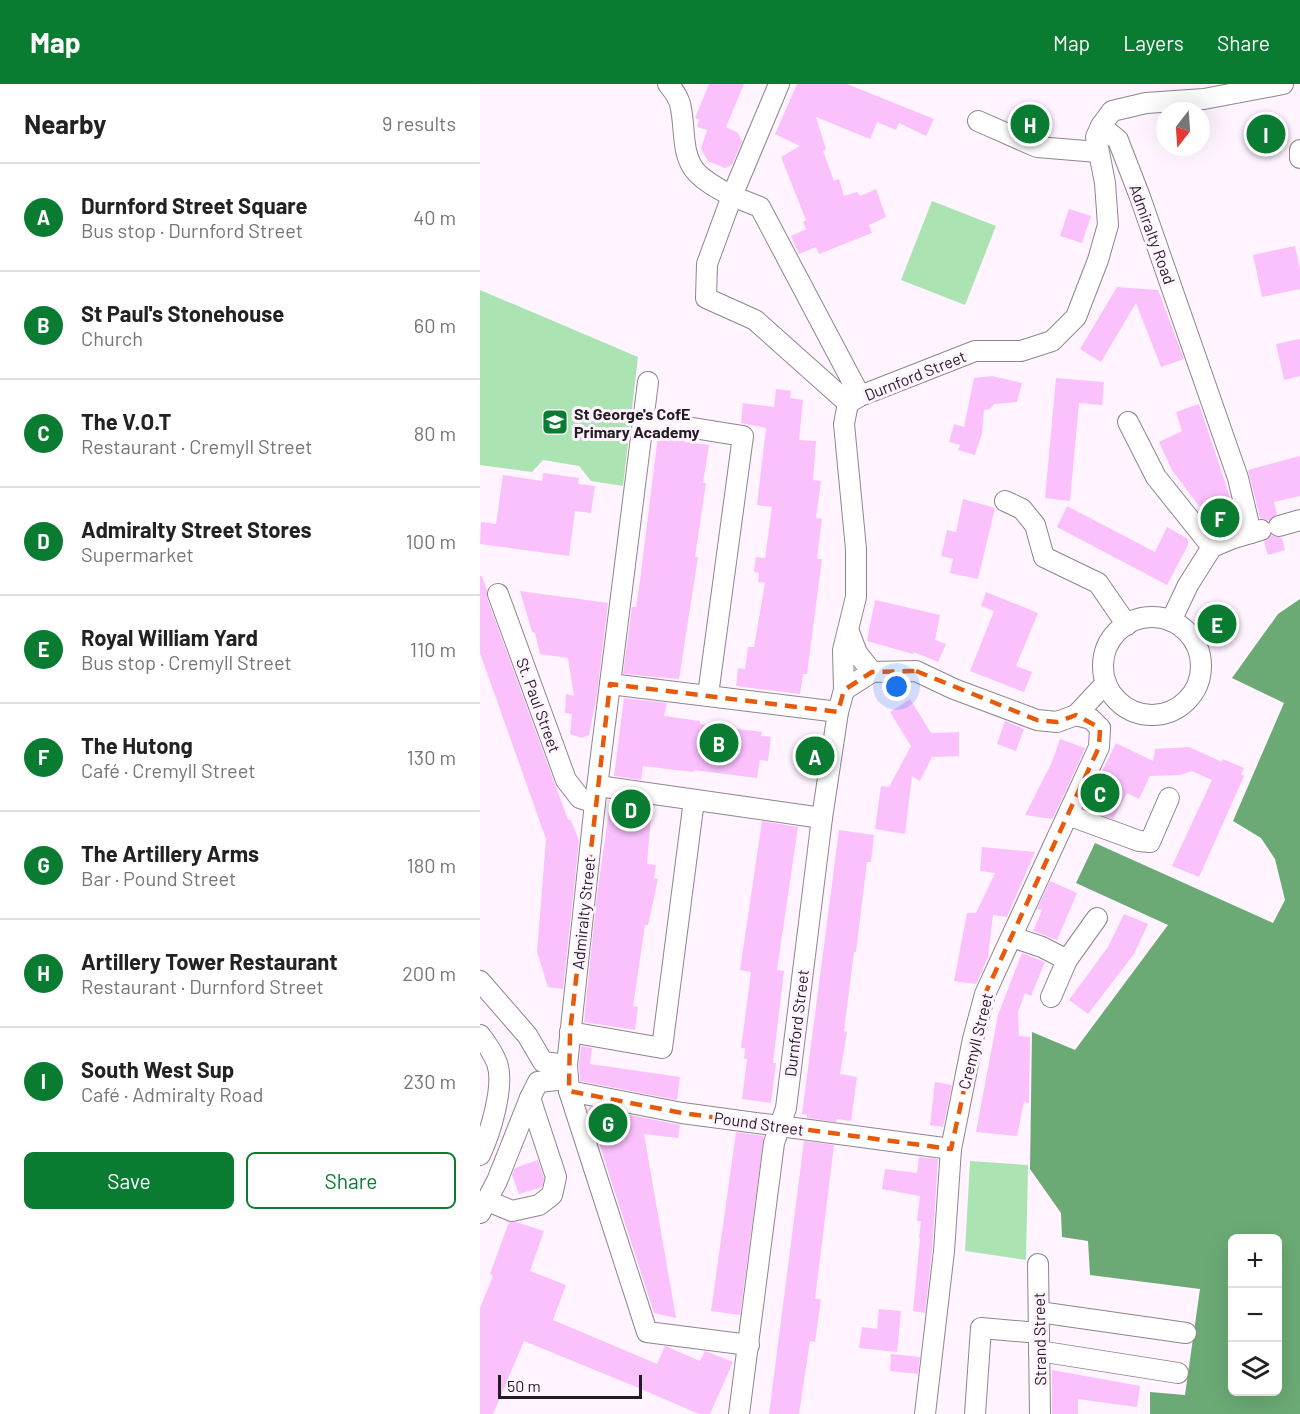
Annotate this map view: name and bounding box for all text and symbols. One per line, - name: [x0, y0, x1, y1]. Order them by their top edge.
- text: Map: [30, 25, 81, 59]
- text: Map: [1053, 30, 1090, 55]
- text: Layers: [1123, 30, 1184, 55]
- text: Share: [1217, 30, 1270, 55]
- pin: H: [1010, 102, 1050, 147]
- north arrow: [1156, 102, 1210, 156]
- text: Nearby: [24, 108, 106, 139]
- text: 9 results: [382, 111, 456, 135]
- pin: I: [1246, 112, 1286, 156]
- street label: Admiralty Road: [1126, 181, 1180, 287]
- text: Durnford Street Square: [81, 192, 307, 218]
- text: A: [37, 205, 50, 229]
- text: 40 m: [413, 205, 456, 229]
- text: Bus stop · Durnford Street: [81, 218, 303, 242]
- text: St Paul's Stonehouse: [81, 300, 284, 326]
- text: B: [37, 313, 50, 337]
- text: 60 m: [414, 313, 456, 337]
- text: Church: [81, 326, 143, 350]
- street label: Durnford Street: [862, 346, 968, 404]
- place label: St George's CofE Primary Academy: [574, 404, 700, 441]
- school or university icon: St George's CofE Primary Academy: [540, 407, 570, 437]
- text: The V.O.T: [81, 408, 171, 434]
- text: C: [37, 421, 50, 445]
- text: 80 m: [414, 421, 456, 445]
- text: Restaurant · Cremyll Street: [81, 434, 313, 458]
- pin: F: [1200, 496, 1240, 540]
- text: Admiralty Street Stores: [81, 516, 312, 542]
- text: D: [37, 529, 50, 553]
- text: 100 m: [406, 529, 456, 553]
- text: Supermarket: [81, 542, 194, 566]
- pin: E: [1198, 602, 1236, 646]
- text: Royal William Yard: [81, 624, 258, 650]
- text: E: [38, 637, 49, 661]
- text: 110 m: [410, 637, 456, 661]
- text: Bus stop · Cremyll Street: [81, 650, 292, 674]
- street label: St. Paul Street: [513, 655, 565, 755]
- your location: [882, 672, 911, 701]
- pin: B: [700, 720, 738, 766]
- text: The Hutong: [81, 732, 193, 758]
- pin: A: [796, 734, 834, 778]
- text: F: [38, 745, 49, 769]
- text: 130 m: [407, 745, 456, 769]
- text: Café · Cremyll Street: [81, 758, 256, 782]
- pin: C: [1080, 770, 1120, 816]
- pin: D: [612, 786, 650, 832]
- text: The Artillery Arms: [81, 840, 259, 866]
- text: G: [37, 853, 50, 877]
- text: 180 m: [407, 853, 456, 877]
- street label: Admiralty Street: [568, 856, 598, 970]
- text: Bar · Pound Street: [81, 866, 236, 890]
- text: Artillery Tower Restaurant: [81, 948, 338, 974]
- text: H: [37, 961, 50, 985]
- text: 200 m: [402, 961, 456, 985]
- street label: Durnford Street: [780, 968, 812, 1078]
- text: Restaurant · Durnford Street: [81, 974, 324, 998]
- street label: Cremyll Street: [954, 991, 996, 1091]
- text: South West Sup: [81, 1056, 234, 1082]
- text: I: [41, 1069, 46, 1093]
- text: 230 m: [403, 1069, 456, 1093]
- text: Café · Admiralty Road: [81, 1082, 263, 1106]
- pin: G: [588, 1100, 628, 1146]
- street label: Pound Street: [713, 1107, 805, 1139]
- button: Save: [24, 1152, 234, 1209]
- button: Share: [246, 1152, 456, 1209]
- map controls: [1228, 1234, 1282, 1396]
- button: +: [1228, 1234, 1282, 1288]
- button: −: [1228, 1288, 1282, 1342]
- street label: Strand Street: [1029, 1292, 1049, 1386]
- button: layers: [1228, 1342, 1282, 1396]
- scale bar: [498, 1372, 642, 1400]
- text: 50 m: [507, 1376, 541, 1395]

